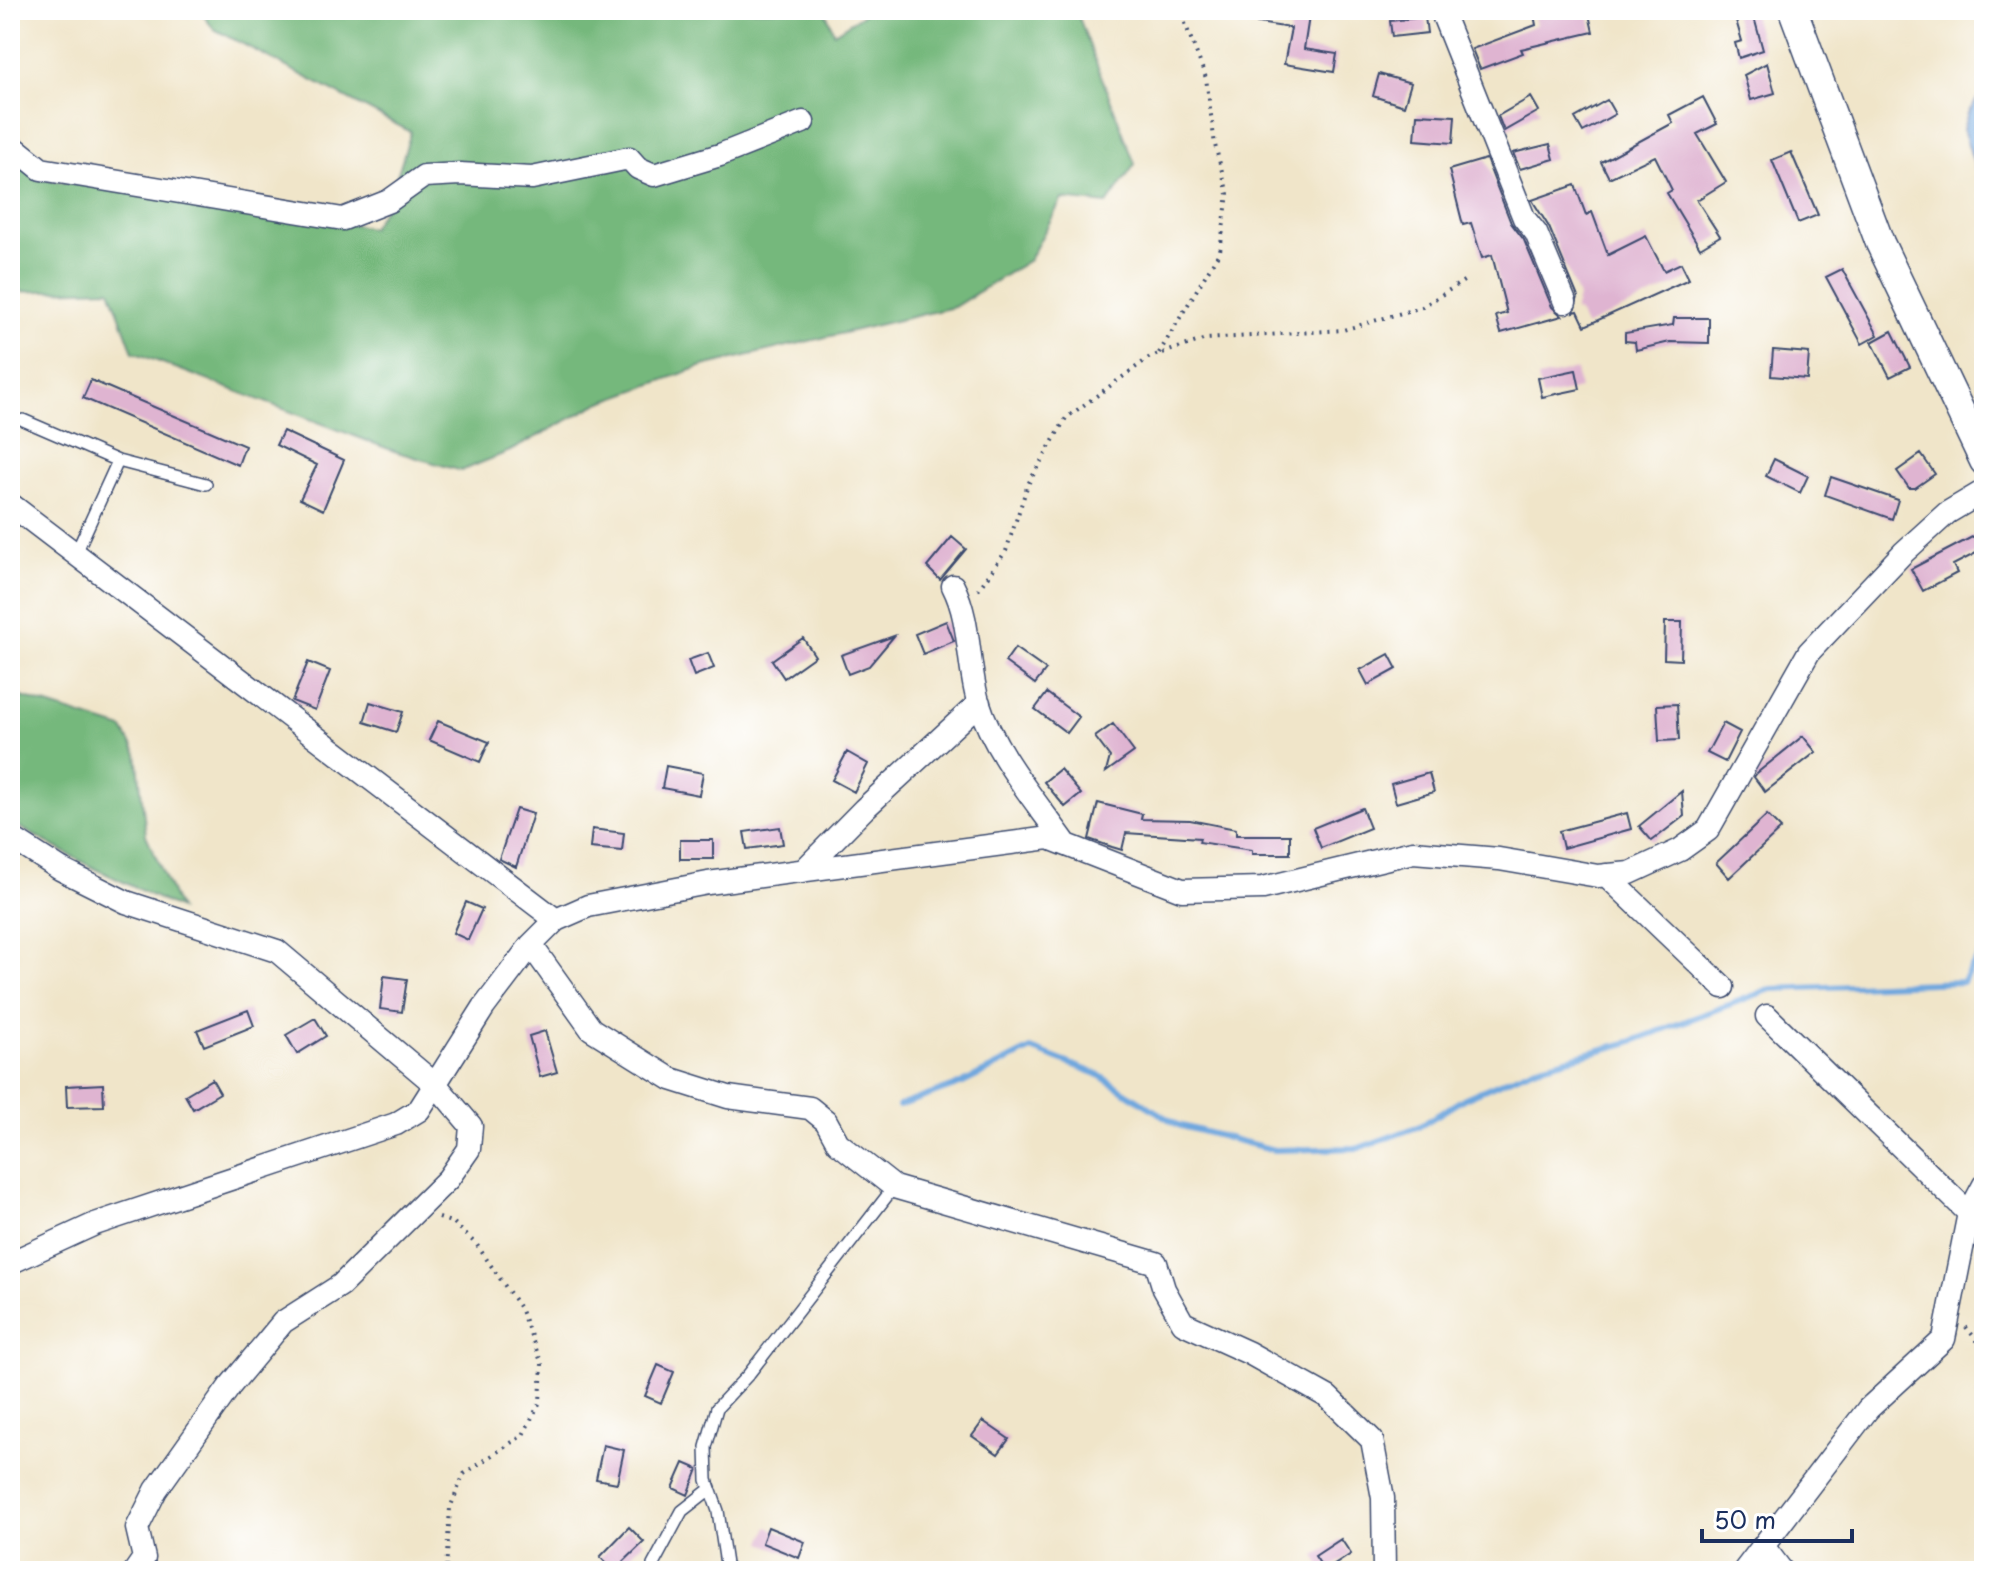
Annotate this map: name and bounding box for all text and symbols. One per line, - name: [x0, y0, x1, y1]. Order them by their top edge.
- scale bar: [1702, 1493, 1852, 1543]
- text: 50 m: [1714, 1501, 1776, 1537]

